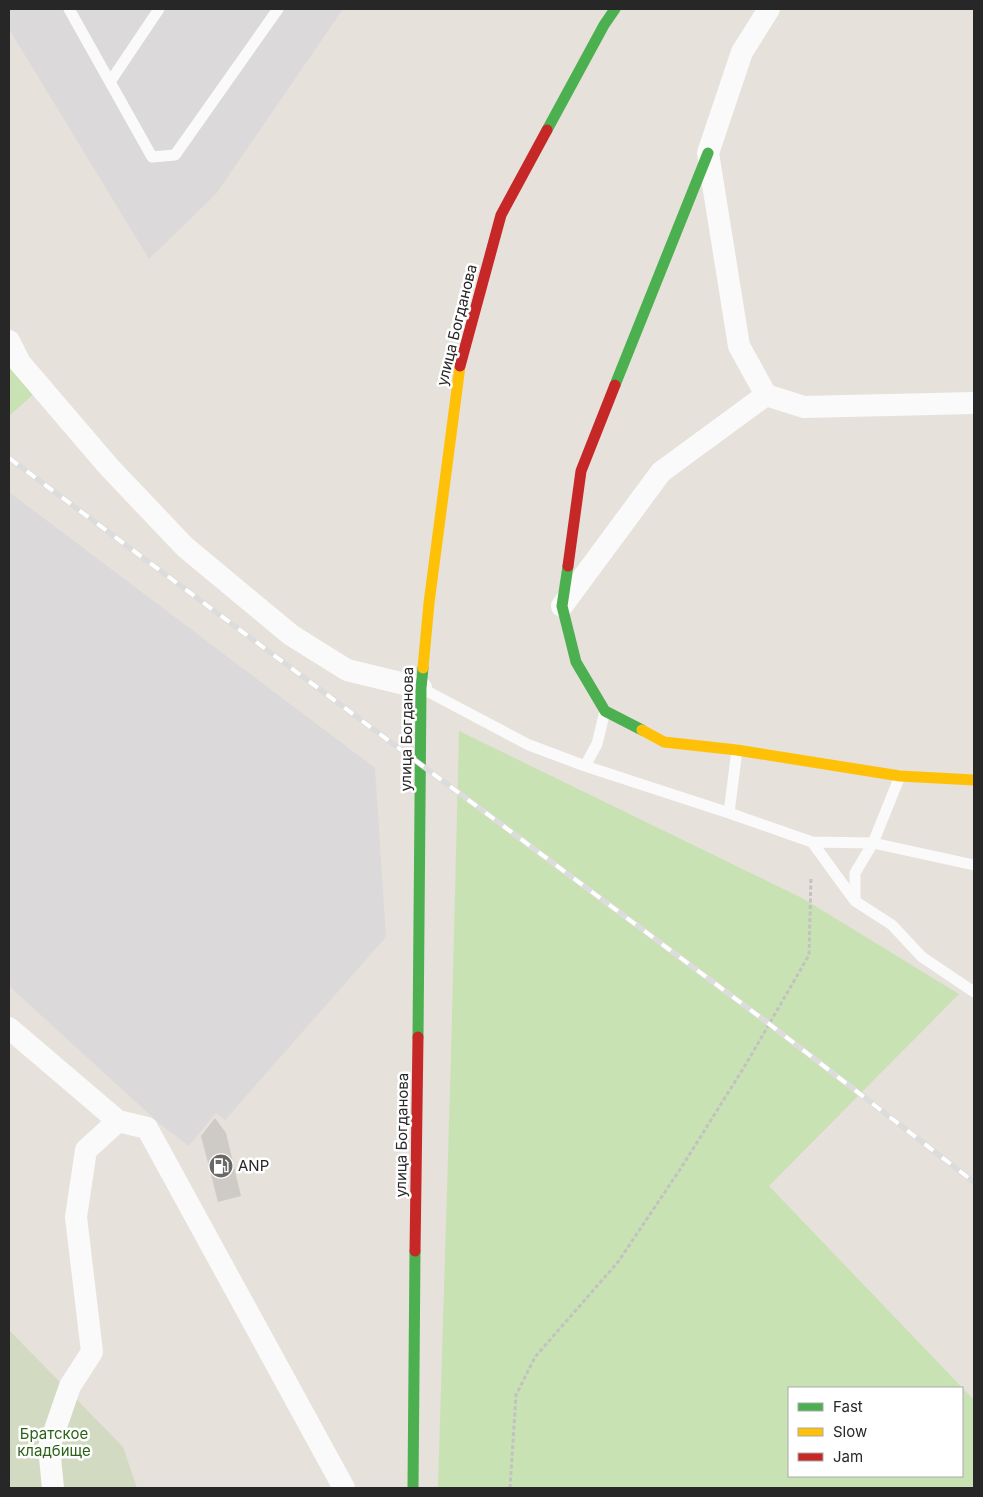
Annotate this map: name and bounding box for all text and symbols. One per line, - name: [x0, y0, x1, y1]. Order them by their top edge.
- street label: улица Богданова: [432, 262, 481, 388]
- street label: улица Богданова: [396, 666, 417, 791]
- street label: улица Богданова: [391, 1072, 412, 1197]
- fuel station icon: ANP: [208, 1153, 234, 1179]
- place label: ANP: [238, 1156, 269, 1175]
- legend: [788, 1387, 963, 1477]
- text: Fast: [833, 1397, 863, 1416]
- text: Slow: [833, 1422, 867, 1441]
- park label: Братское кладбище: [17, 1424, 91, 1460]
- text: Jam: [833, 1447, 863, 1466]

